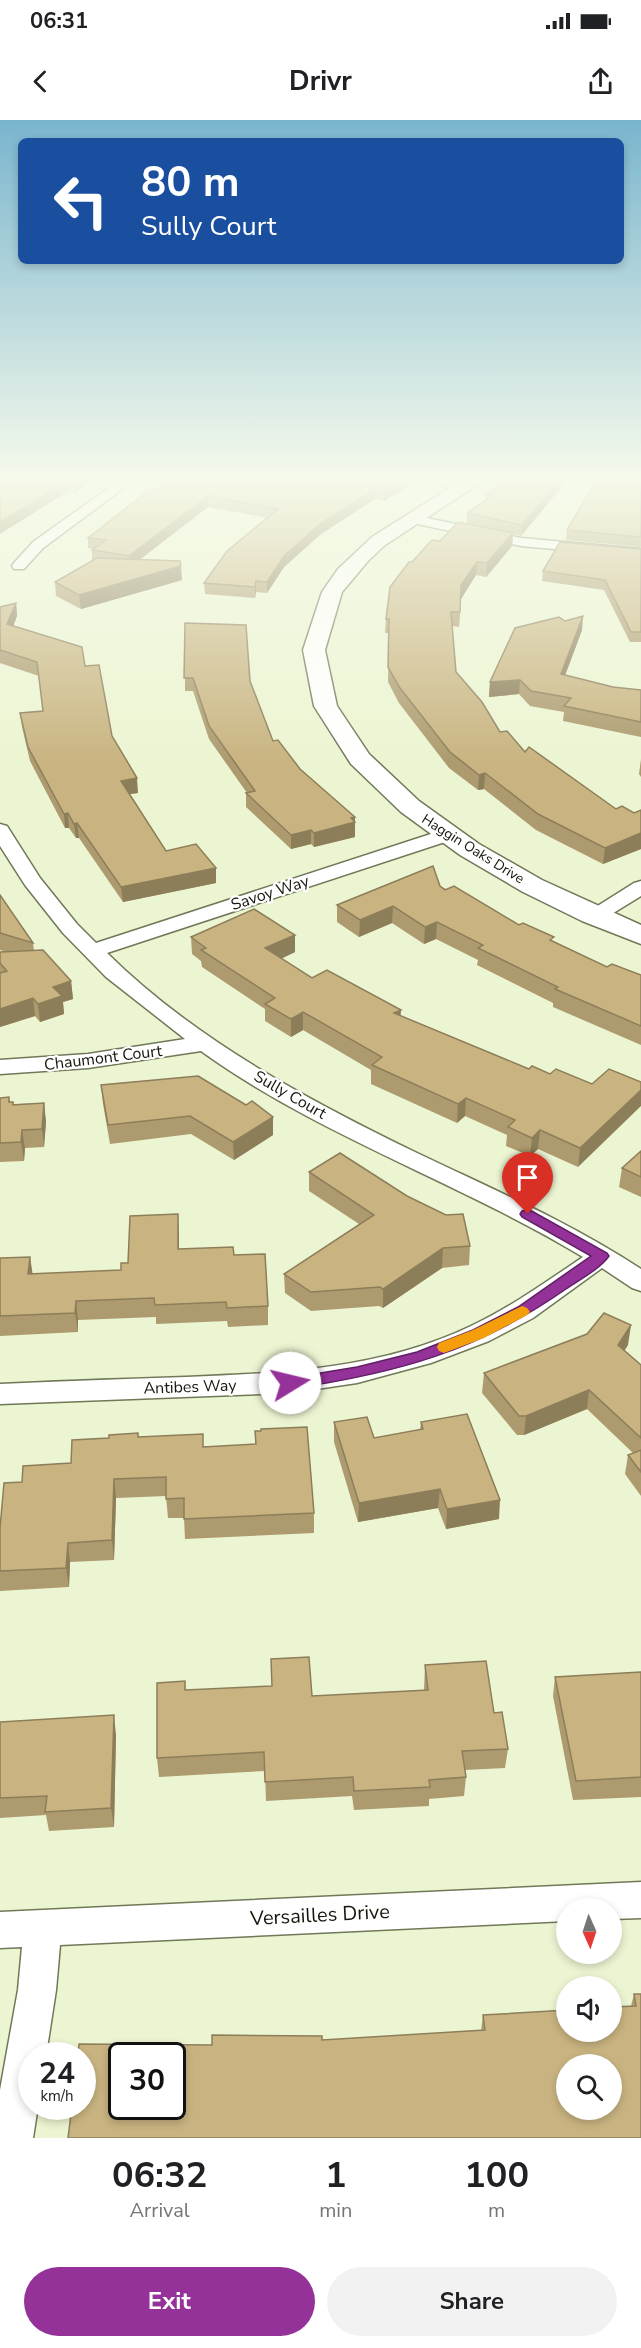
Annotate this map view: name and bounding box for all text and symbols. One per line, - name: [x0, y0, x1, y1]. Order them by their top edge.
- text: 06:31: [30, 6, 88, 36]
- text: Drivr: [289, 63, 352, 100]
- icon: back: [24, 65, 57, 98]
- icon: share: [584, 65, 617, 98]
- text: 80 m: [141, 154, 240, 211]
- icon: left: [42, 162, 120, 240]
- text: Sully Court: [141, 208, 276, 245]
- street label: Haggin Oaks Drive: [418, 810, 528, 888]
- street label: Savoy Way: [228, 870, 313, 916]
- street label: Chaumont Court: [43, 1040, 164, 1076]
- street label: Sully Court: [250, 1065, 331, 1125]
- pin: [502, 1152, 553, 1214]
- icon: arrive: [511, 1161, 544, 1194]
- position arrow: [258, 1351, 322, 1415]
- street label: Antibes Way: [143, 1374, 238, 1400]
- street label: Versailles Drive: [249, 1898, 390, 1932]
- north arrow: [556, 1898, 622, 1964]
- map controls: [556, 1898, 622, 2120]
- button: sound: [556, 1976, 622, 2042]
- speed limit sign: 30: [108, 2042, 186, 2120]
- text: 24: [39, 2053, 75, 2094]
- button: search: [556, 2054, 622, 2120]
- text: km/h: [40, 2086, 74, 2106]
- text: 06:32: [112, 2151, 207, 2200]
- text: 1: [325, 2151, 347, 2200]
- text: 100: [464, 2151, 529, 2200]
- text: Arrival: [130, 2197, 190, 2224]
- text: min: [319, 2197, 352, 2224]
- text: m: [488, 2197, 505, 2224]
- button: Exit: [24, 2267, 315, 2336]
- button: Share: [327, 2267, 617, 2336]

